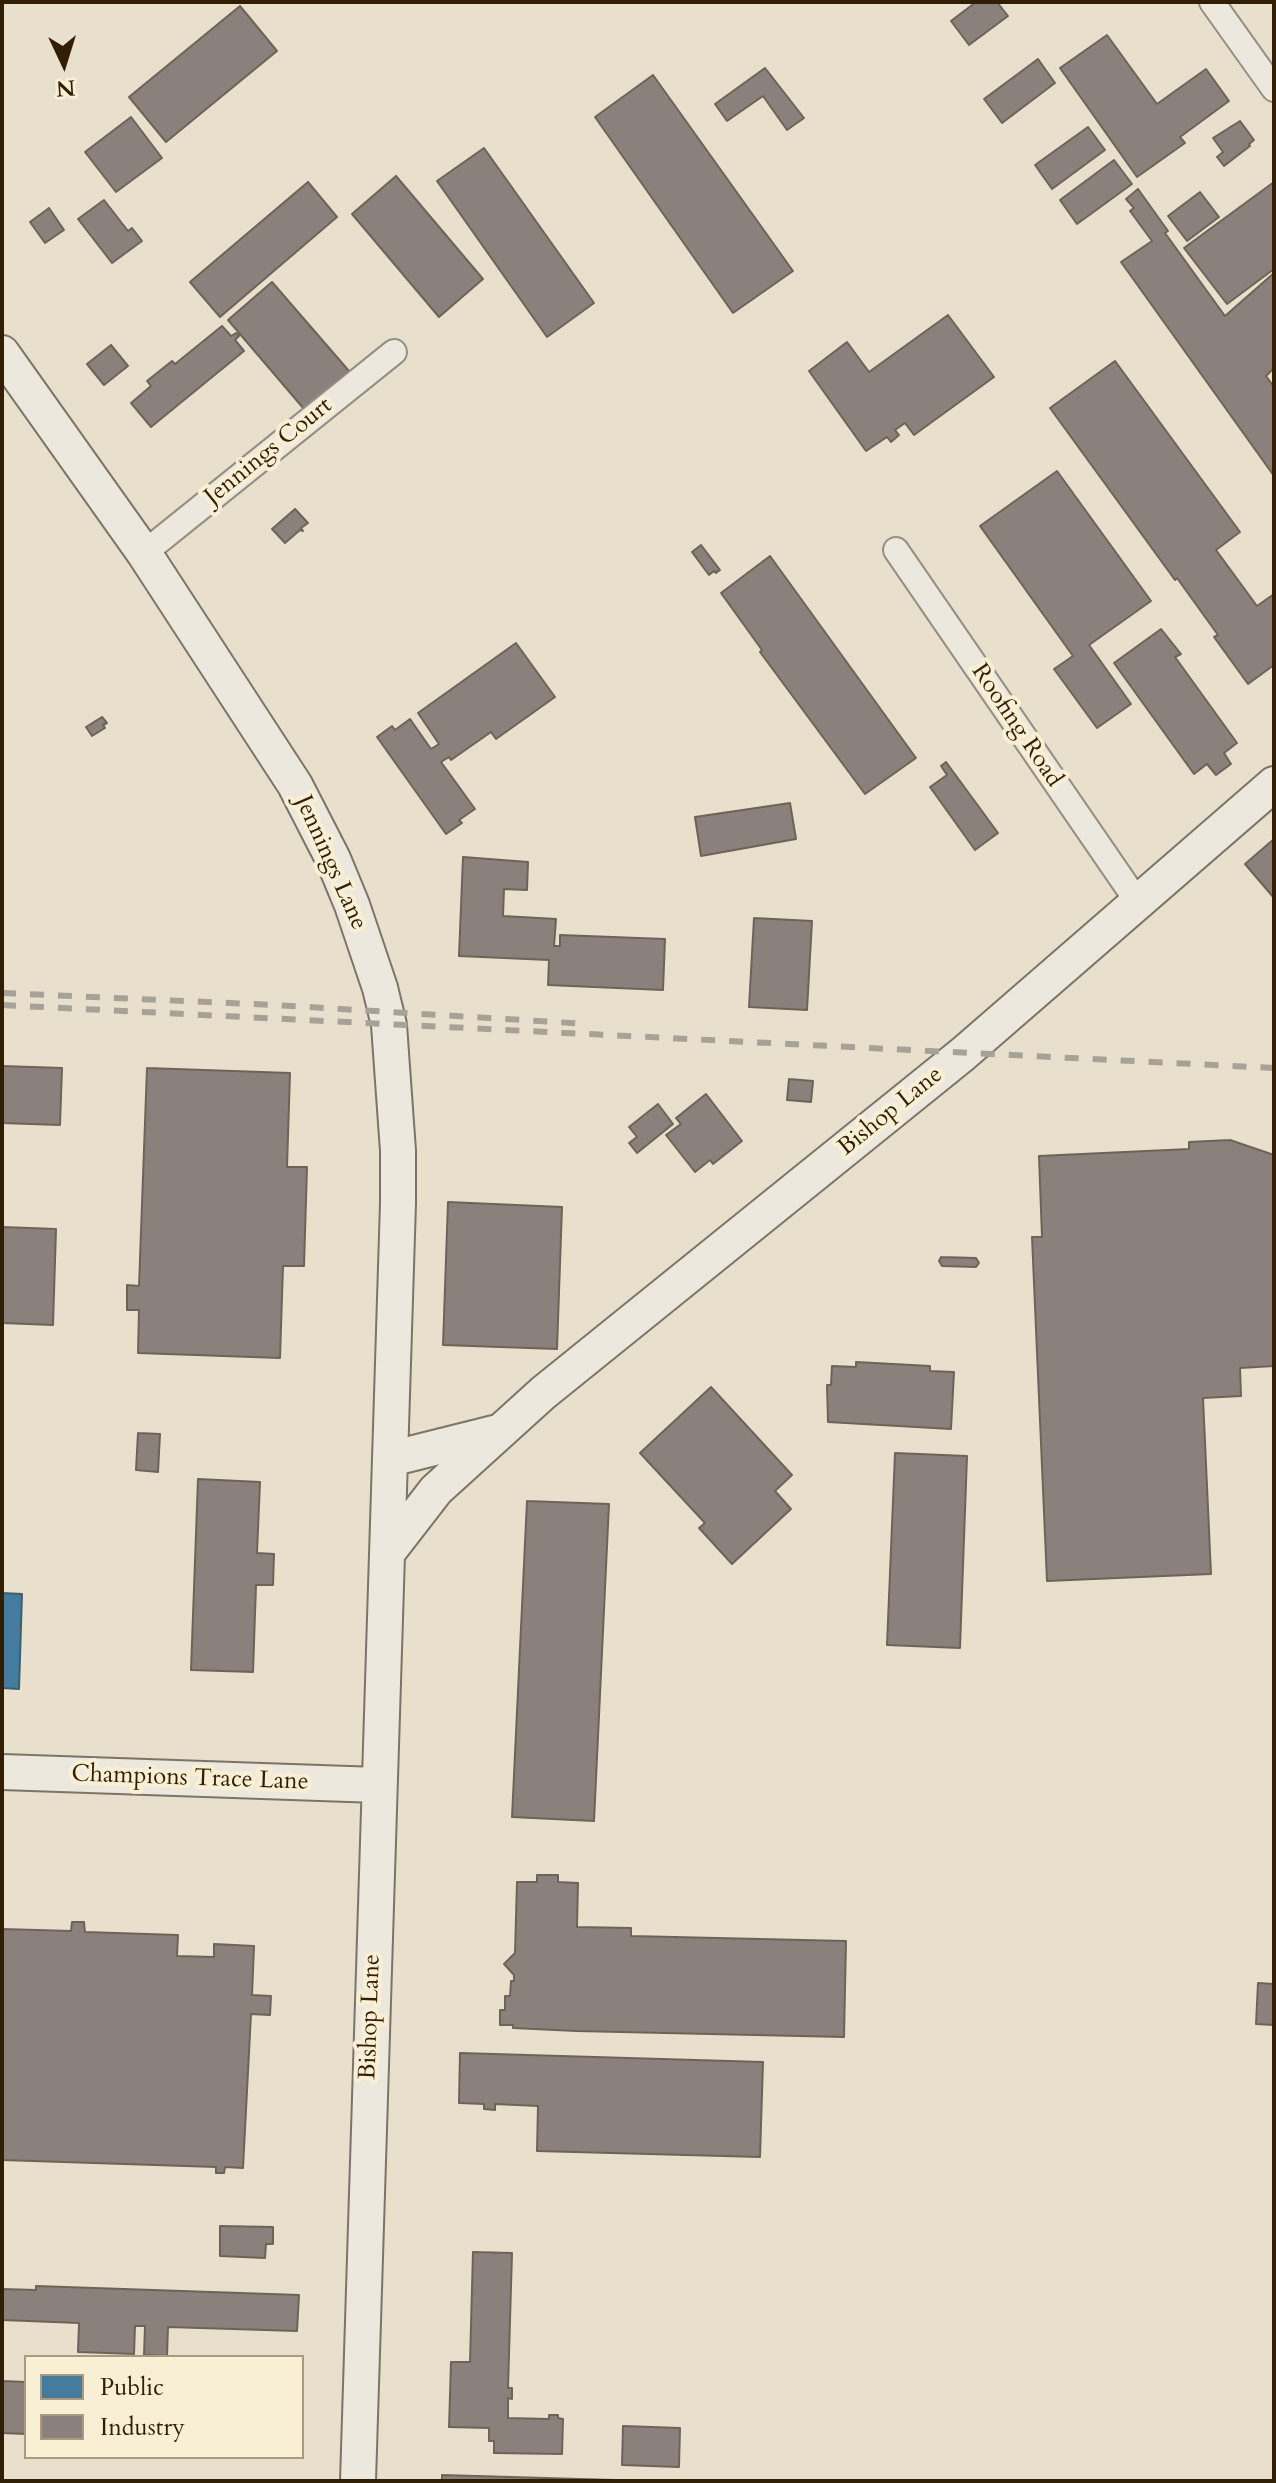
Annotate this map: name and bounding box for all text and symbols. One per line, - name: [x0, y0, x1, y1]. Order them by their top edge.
- north arrow: [24, 24, 104, 104]
- text: N: [55, 72, 76, 104]
- street label: Jennings Court: [200, 392, 338, 512]
- street label: Roofing Road: [964, 659, 1068, 793]
- street label: Jennings Lane: [288, 791, 372, 935]
- street label: Bishop Lane: [833, 1061, 949, 1163]
- street label: Champions Trace Lane: [71, 1760, 309, 1798]
- street label: Bishop Lane: [354, 1954, 388, 2080]
- legend: [24, 2355, 304, 2459]
- text: Public: [100, 2371, 164, 2404]
- text: Industry: [100, 2411, 185, 2444]

